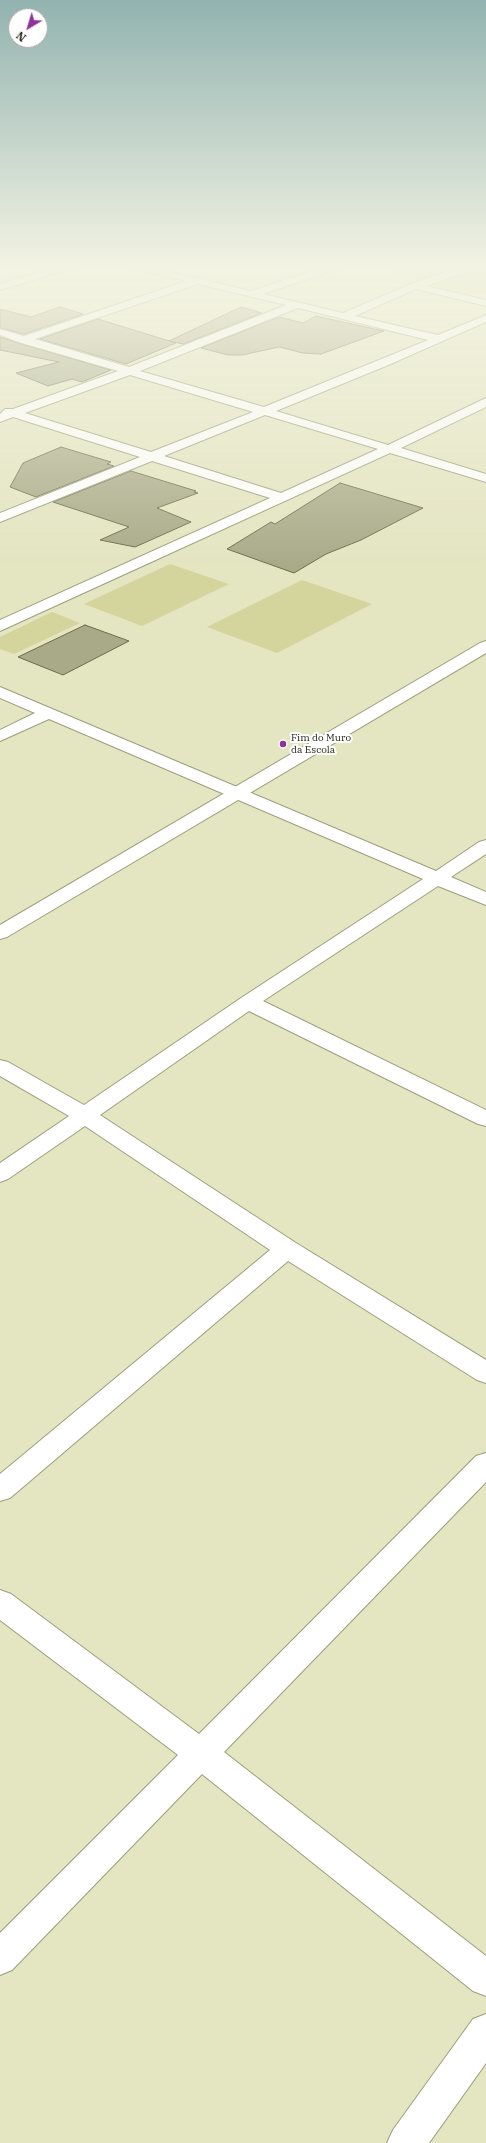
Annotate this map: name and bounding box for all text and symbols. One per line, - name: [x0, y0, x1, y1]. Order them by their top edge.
- north arrow: [8, 8, 48, 48]
- text: N: [13, 28, 29, 45]
- place label: Fim do Muro da Escola: [291, 732, 351, 756]
- marker: Fim do Muro da Escola: [278, 739, 288, 749]

